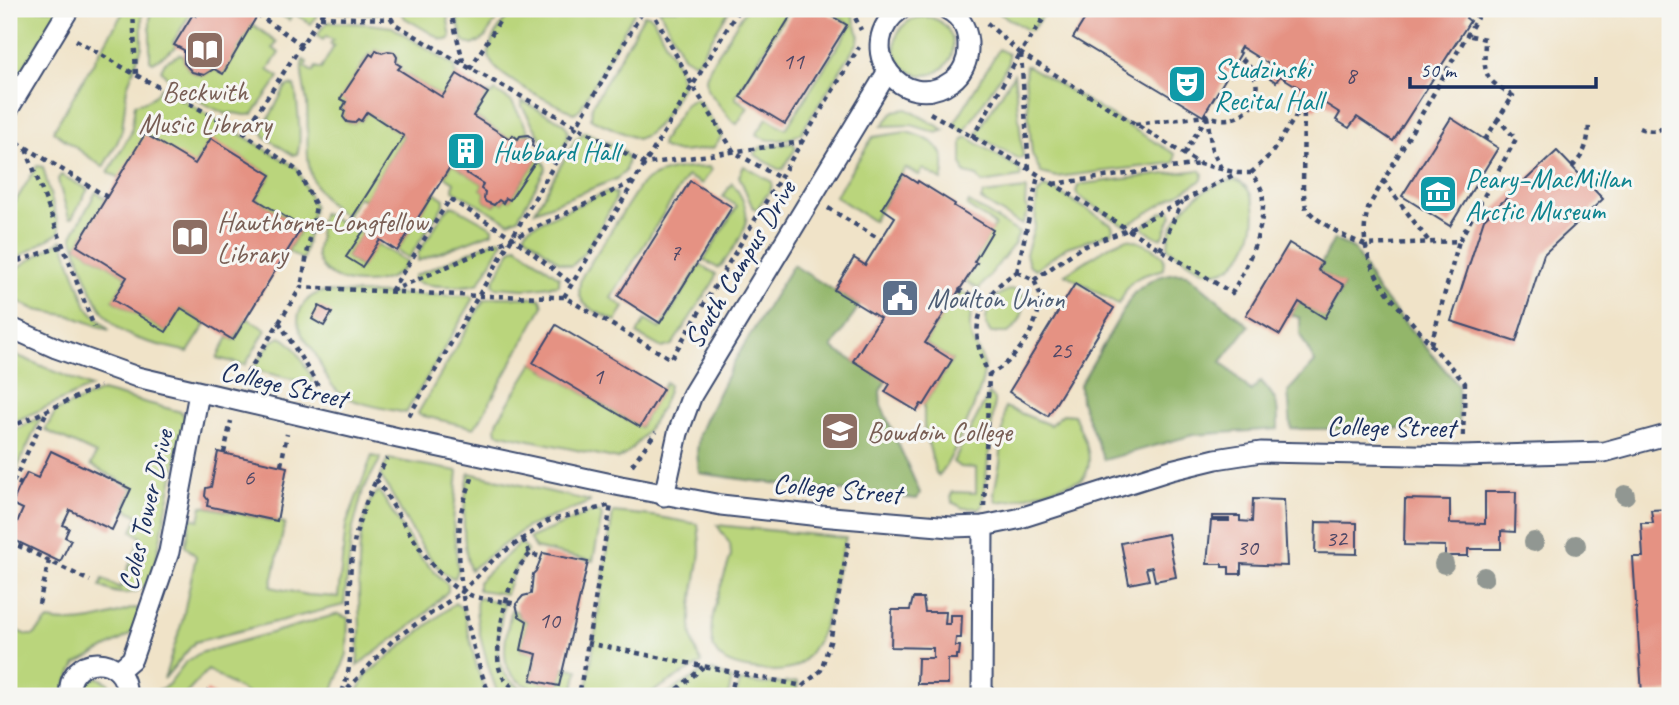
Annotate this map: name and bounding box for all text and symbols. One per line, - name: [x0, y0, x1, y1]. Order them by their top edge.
- library icon: Beckwith Music Library: [184, 29, 226, 71]
- house number: 11: [782, 46, 805, 76]
- scale bar: [1410, 46, 1595, 90]
- place label: Studzinski Recital Hall: [1214, 51, 1328, 118]
- text: 50 m: [1420, 57, 1458, 83]
- house number: 8: [1346, 60, 1359, 90]
- theatre icon: Studzinski Recital Hall: [1166, 63, 1208, 105]
- place label: Beckwith Music Library: [139, 74, 274, 141]
- building icon: Hubbard Hall: [445, 130, 487, 172]
- place label: Hubbard Hall: [493, 134, 624, 169]
- place label: Peary–MacMillan Arctic Museum: [1465, 161, 1633, 228]
- street label: South Campus Drive: [676, 172, 804, 355]
- museum icon: Peary–MacMillan Arctic Museum: [1417, 173, 1459, 215]
- place label: Hawthorne-Longfellow Library: [217, 204, 430, 271]
- library icon: Hawthorne-Longfellow Library: [169, 216, 211, 258]
- house number: 7: [670, 237, 682, 267]
- public building icon: Moulton Union: [879, 277, 921, 319]
- place label: Moulton Union: [927, 281, 1065, 316]
- house number: 25: [1050, 335, 1073, 365]
- street label: College Street: [217, 353, 354, 417]
- house number: 1: [593, 361, 605, 391]
- street label: College Street: [1326, 408, 1459, 445]
- school or university icon: Bowdoin College: [819, 410, 861, 452]
- place label: Bowdoin College: [867, 414, 1014, 449]
- street label: Coles Tower Drive: [110, 425, 181, 594]
- house number: 6: [244, 462, 256, 492]
- street label: College Street: [771, 465, 906, 512]
- house number: 32: [1325, 523, 1349, 553]
- house number: 30: [1236, 532, 1260, 562]
- house number: 10: [538, 605, 562, 635]

